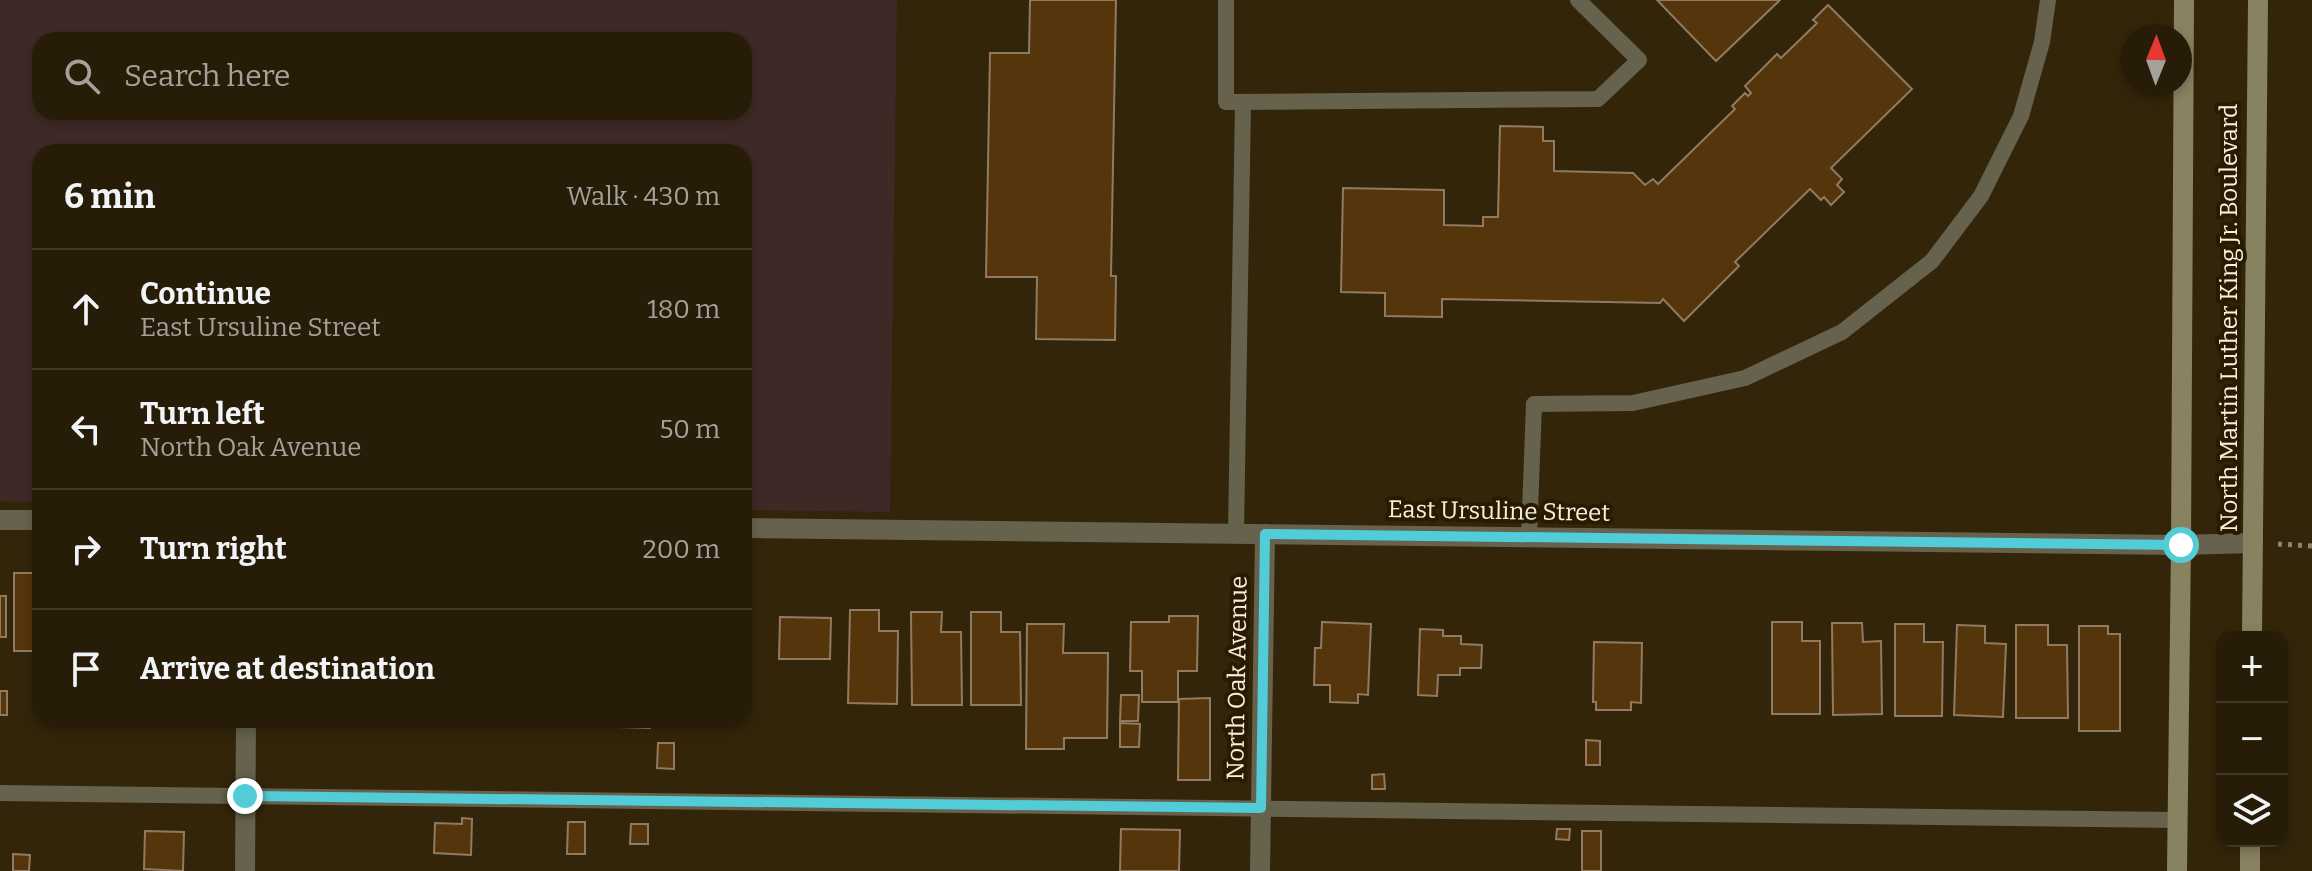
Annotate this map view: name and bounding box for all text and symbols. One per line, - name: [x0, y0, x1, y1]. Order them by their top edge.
- north arrow: [2120, 24, 2192, 96]
- search box: [32, 32, 752, 120]
- icon: search: [60, 54, 104, 98]
- text: Search here: [124, 58, 291, 94]
- street label: North Martin Luther King Jr. Boulevard: [2215, 104, 2243, 532]
- text: 6 min: [64, 176, 155, 217]
- text: Walk · 430 m: [567, 181, 720, 212]
- text: Continue: [140, 276, 271, 312]
- icon: ahead: [64, 287, 108, 331]
- text: 180 m: [647, 294, 720, 325]
- text: East Ursuline Street: [140, 312, 381, 343]
- text: Turn left: [140, 396, 265, 432]
- icon: left: [64, 407, 108, 451]
- text: 50 m: [659, 414, 720, 445]
- text: North Oak Avenue: [140, 432, 362, 463]
- street label: East Ursuline Street: [1388, 495, 1611, 527]
- icon: right: [64, 527, 108, 571]
- route start: [2163, 527, 2199, 563]
- text: Turn right: [140, 531, 287, 567]
- text: 200 m: [643, 534, 720, 565]
- street label: North Oak Avenue: [1221, 576, 1253, 780]
- map controls: [2216, 631, 2288, 847]
- button: +: [2216, 631, 2288, 703]
- icon: arrive: [64, 647, 108, 691]
- text: Arrive at destination: [140, 651, 435, 687]
- button: −: [2216, 703, 2288, 775]
- button: layers: [2216, 775, 2288, 847]
- route end: [227, 778, 263, 814]

